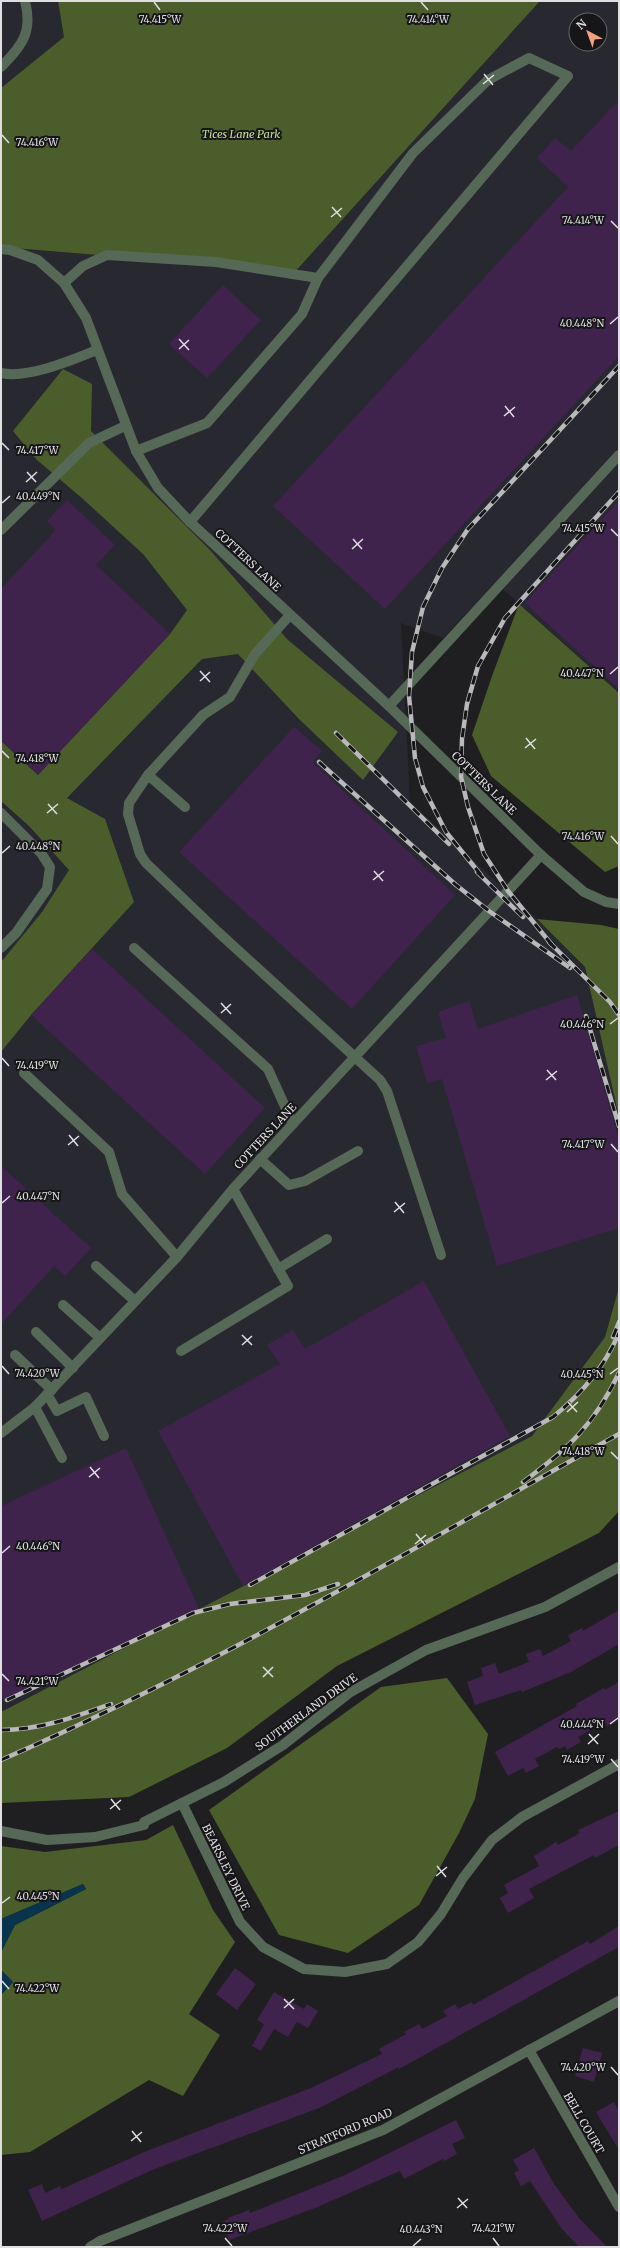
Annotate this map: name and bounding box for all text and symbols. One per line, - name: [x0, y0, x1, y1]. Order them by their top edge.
- north arrow: [568, 12, 608, 52]
- text: 74.415°W: [139, 13, 182, 26]
- text: 74.414°W: [407, 13, 450, 26]
- text: N: [574, 16, 590, 33]
- park label: Tices Lane Park: [202, 127, 280, 141]
- text: 74.416°W: [16, 136, 59, 149]
- text: 74.414°W: [562, 214, 605, 227]
- text: 40.448°N: [560, 317, 604, 330]
- text: 74.417°W: [16, 444, 59, 457]
- text: 40.449°N: [16, 490, 60, 503]
- text: 74.415°W: [562, 522, 605, 535]
- street label: COTTERS LANE: [212, 526, 284, 594]
- text: 40.447°N: [560, 667, 604, 680]
- street label: COTTERS LANE: [449, 748, 519, 818]
- text: 74.418°W: [15, 752, 60, 765]
- text: 74.416°W: [562, 830, 605, 843]
- text: 40.448°N: [16, 840, 60, 853]
- text: 40.446°N: [560, 1018, 604, 1031]
- text: 74.419°W: [16, 1059, 60, 1072]
- street label: COTTERS LANE: [231, 1100, 299, 1172]
- text: 74.417°W: [562, 1138, 605, 1151]
- text: 40.447°N: [16, 1190, 60, 1203]
- text: 74.420°W: [14, 1367, 61, 1380]
- text: 40.445°N: [560, 1368, 604, 1381]
- text: 74.418°W: [561, 1445, 606, 1458]
- text: 40.446°N: [16, 1540, 60, 1553]
- street label: SOUTHERLAND DRIVE: [252, 1670, 360, 1754]
- text: 74.421°W: [16, 1675, 59, 1688]
- text: 40.444°N: [560, 1718, 604, 1731]
- text: 74.419°W: [562, 1753, 606, 1766]
- street label: BEARSLEY DRIVE: [199, 1822, 253, 1912]
- text: 40.445°N: [16, 1890, 60, 1903]
- text: 74.422°W: [15, 1982, 60, 1995]
- text: 74.420°W: [560, 2061, 607, 2074]
- street label: BELL COURT: [561, 2090, 607, 2157]
- street label: STRATFORD ROAD: [296, 2105, 394, 2157]
- text: 74.422°W: [203, 2222, 248, 2235]
- text: 74.421°W: [472, 2222, 515, 2235]
- text: 40.443°N: [399, 2223, 443, 2236]

